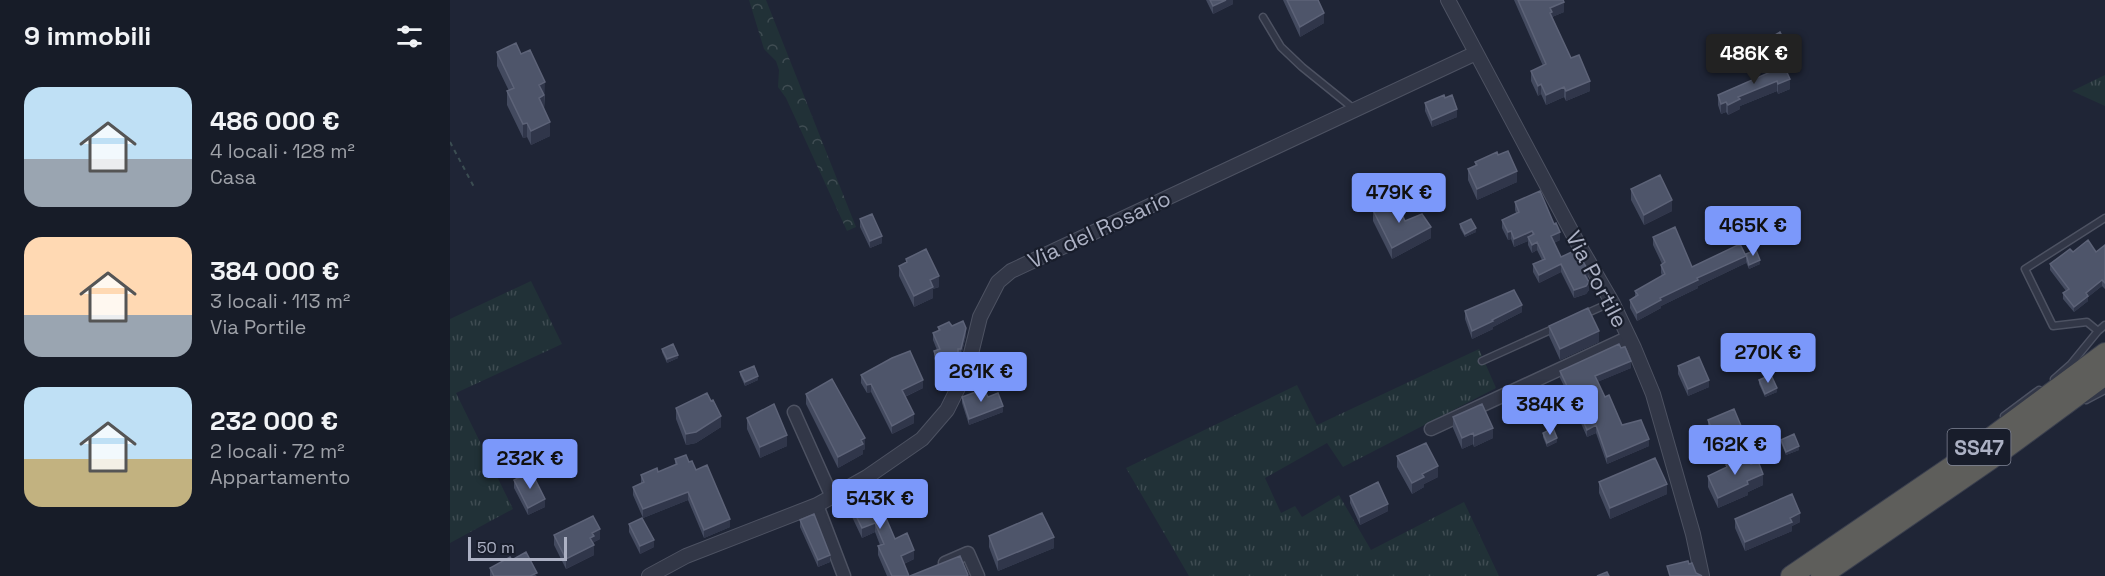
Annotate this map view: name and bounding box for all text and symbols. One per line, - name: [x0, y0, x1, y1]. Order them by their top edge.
- text: 9 immobili: [24, 19, 151, 53]
- icon: filters: [393, 20, 426, 53]
- pin: 486K €: [1705, 34, 1803, 85]
- text: 486K €: [1720, 40, 1788, 66]
- text: 486 000 €: [210, 104, 340, 138]
- icon: home: [72, 111, 144, 183]
- text: 4 locali · 128 m²: [210, 138, 355, 164]
- text: Casa: [210, 164, 256, 190]
- pin: 479K €: [1350, 173, 1448, 224]
- text: 479K €: [1366, 179, 1432, 205]
- street label: Via del Rosario: [1023, 184, 1175, 274]
- pin: 465K €: [1704, 206, 1802, 257]
- text: 465K €: [1719, 212, 1787, 238]
- street label: Via Portile: [1560, 226, 1634, 332]
- text: 384 000 €: [210, 254, 339, 288]
- icon: home: [72, 261, 144, 333]
- text: 3 locali · 113 m²: [210, 288, 350, 314]
- text: Via Portile: [210, 314, 306, 340]
- pin: 270K €: [1719, 333, 1817, 384]
- text: 270K €: [1735, 339, 1801, 365]
- pin: 261K €: [932, 352, 1030, 403]
- text: 261K €: [949, 358, 1013, 384]
- pin: 384K €: [1501, 385, 1599, 436]
- text: 384K €: [1516, 391, 1584, 417]
- text: 232 000 €: [210, 404, 338, 438]
- icon: home: [72, 411, 144, 483]
- pin: 162K €: [1686, 425, 1784, 476]
- road number: SS47: [1948, 429, 2011, 465]
- text: 162K €: [1703, 431, 1767, 457]
- text: 2 locali · 72 m²: [210, 438, 345, 464]
- pin: 232K €: [481, 439, 579, 490]
- text: 232K €: [496, 445, 564, 471]
- text: Appartamento: [210, 464, 350, 490]
- pin: 543K €: [831, 479, 929, 530]
- text: 543K €: [846, 485, 914, 511]
- scale bar: [468, 534, 567, 562]
- text: 50 m: [477, 537, 515, 558]

